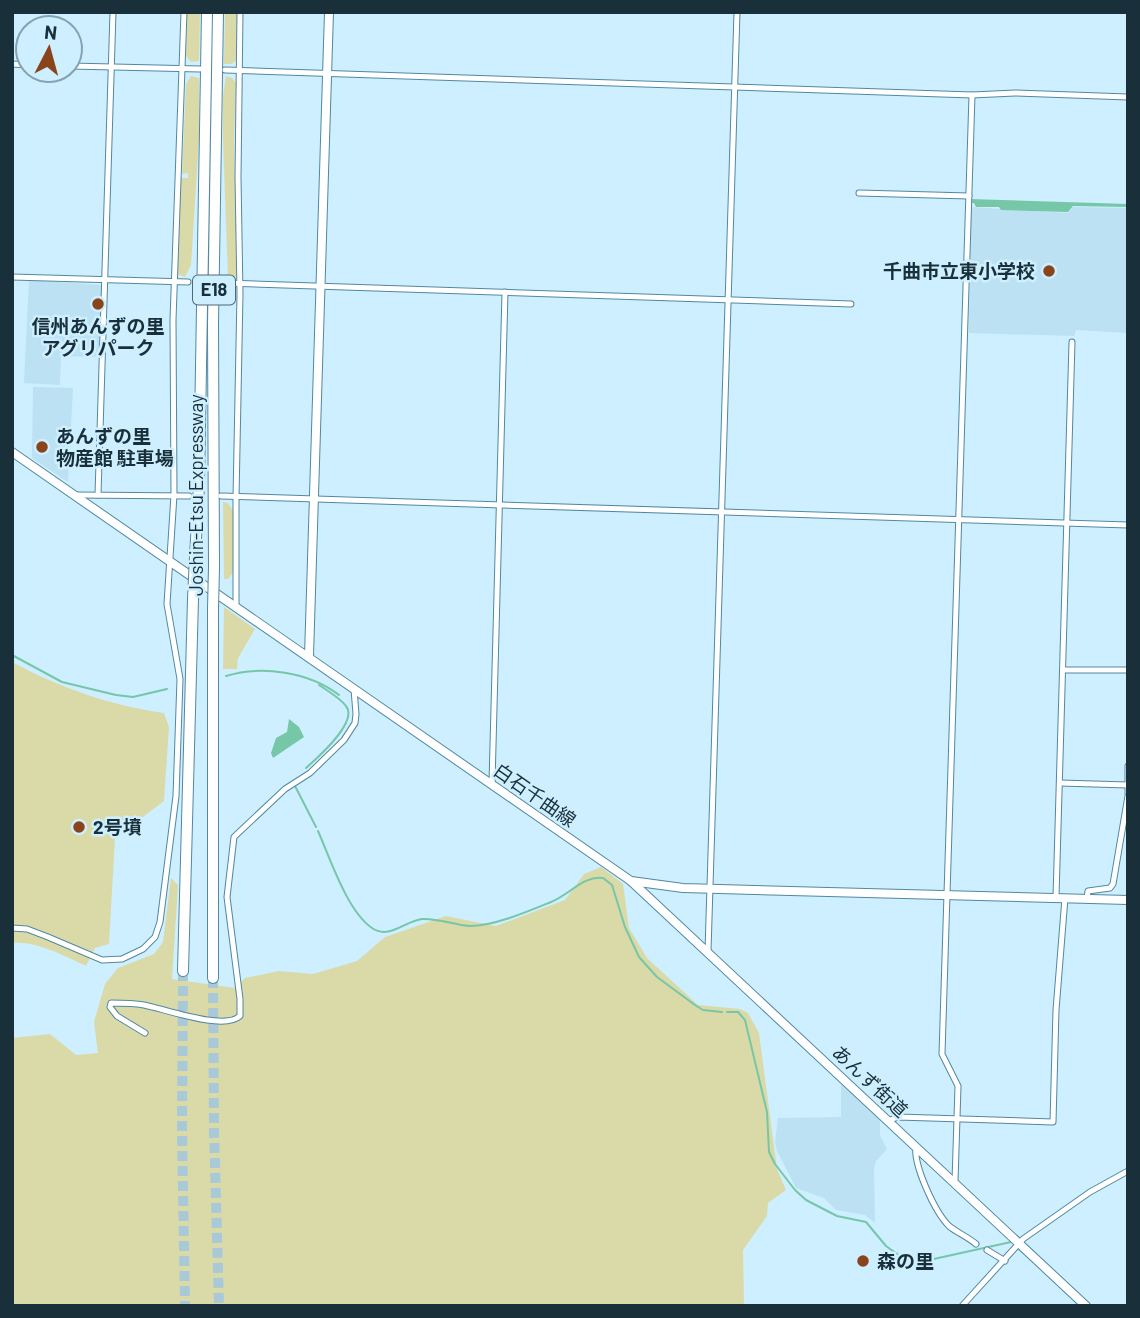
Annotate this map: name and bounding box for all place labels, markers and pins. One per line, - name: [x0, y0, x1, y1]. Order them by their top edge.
- place label: 千曲市立東小学校: [883, 259, 1035, 282]
- marker: 千曲市立東小学校: [1041, 263, 1057, 279]
- marker: 信州あんずの里 アグリパーク: [90, 296, 106, 312]
- place label: 信州あんずの里 アグリパーク: [31, 314, 165, 359]
- place label: あんずの里 物産館 駐車場: [56, 424, 174, 469]
- marker: あんずの里 物産館 駐車場: [34, 439, 50, 455]
- place label: 2号墳: [93, 815, 142, 838]
- marker: 2号墳: [71, 819, 87, 835]
- place label: 森の里: [877, 1249, 934, 1272]
- marker: 森の里: [855, 1253, 871, 1269]

